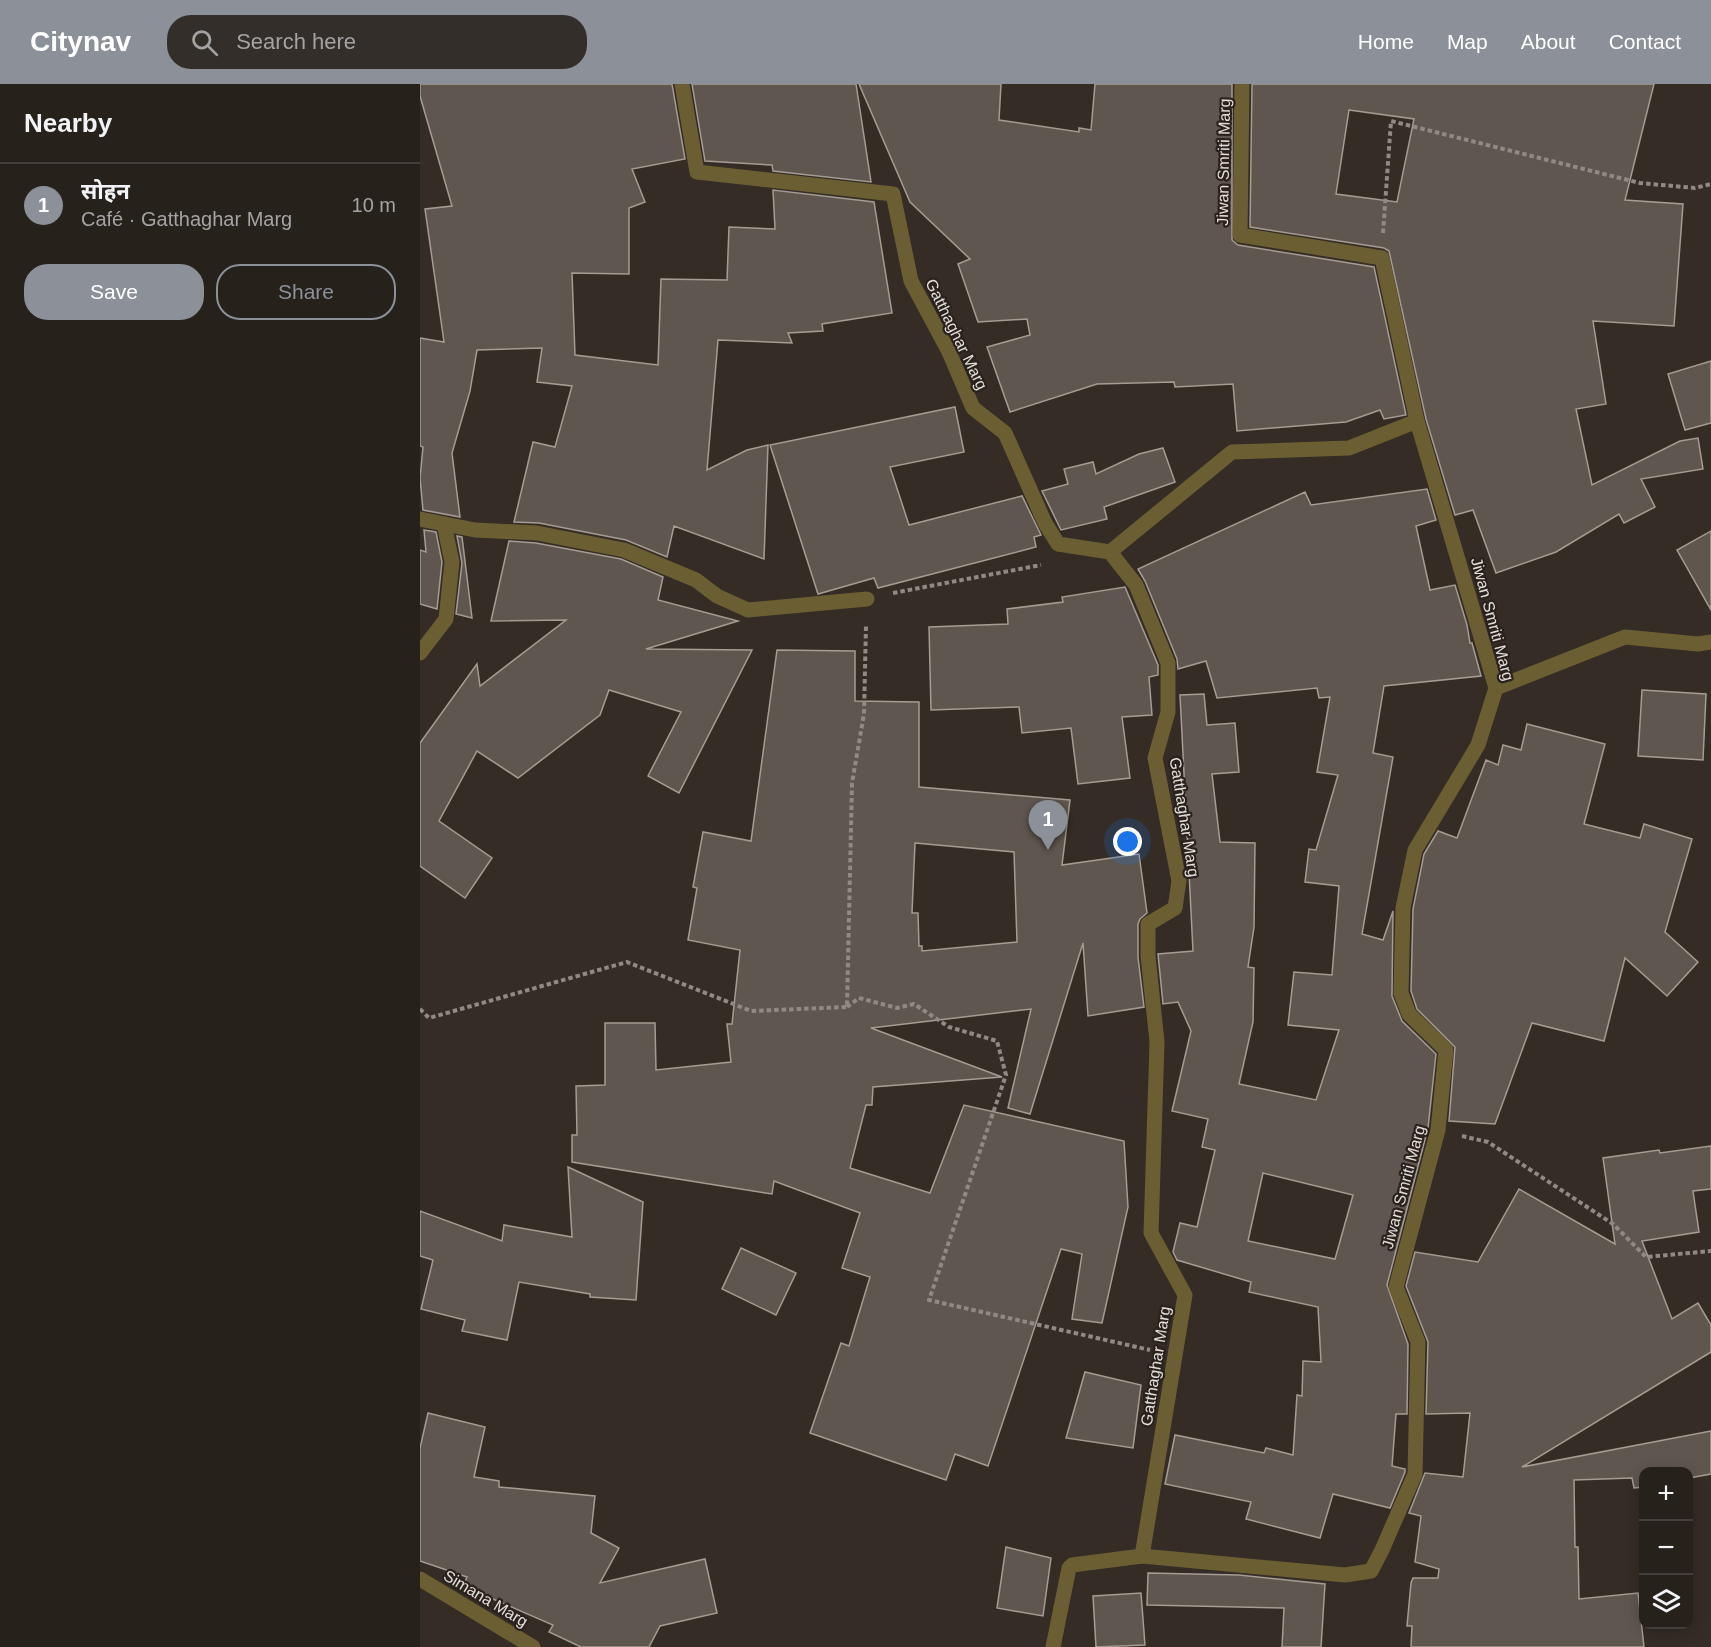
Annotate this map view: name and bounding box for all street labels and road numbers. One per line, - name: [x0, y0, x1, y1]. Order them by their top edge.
- street label: Jiwan Smriti Marg: [1214, 98, 1233, 226]
- street label: Gatthaghar Marg: [922, 276, 991, 392]
- street label: Jiwan Smriti Marg: [1468, 556, 1517, 683]
- street label: Gatthaghar Marg: [1167, 756, 1202, 878]
- street label: Jiwan Smriti Marg: [1379, 1124, 1428, 1251]
- street label: Gatthaghar Marg: [1138, 1305, 1173, 1427]
- street label: Simana Marg: [441, 1567, 531, 1630]

